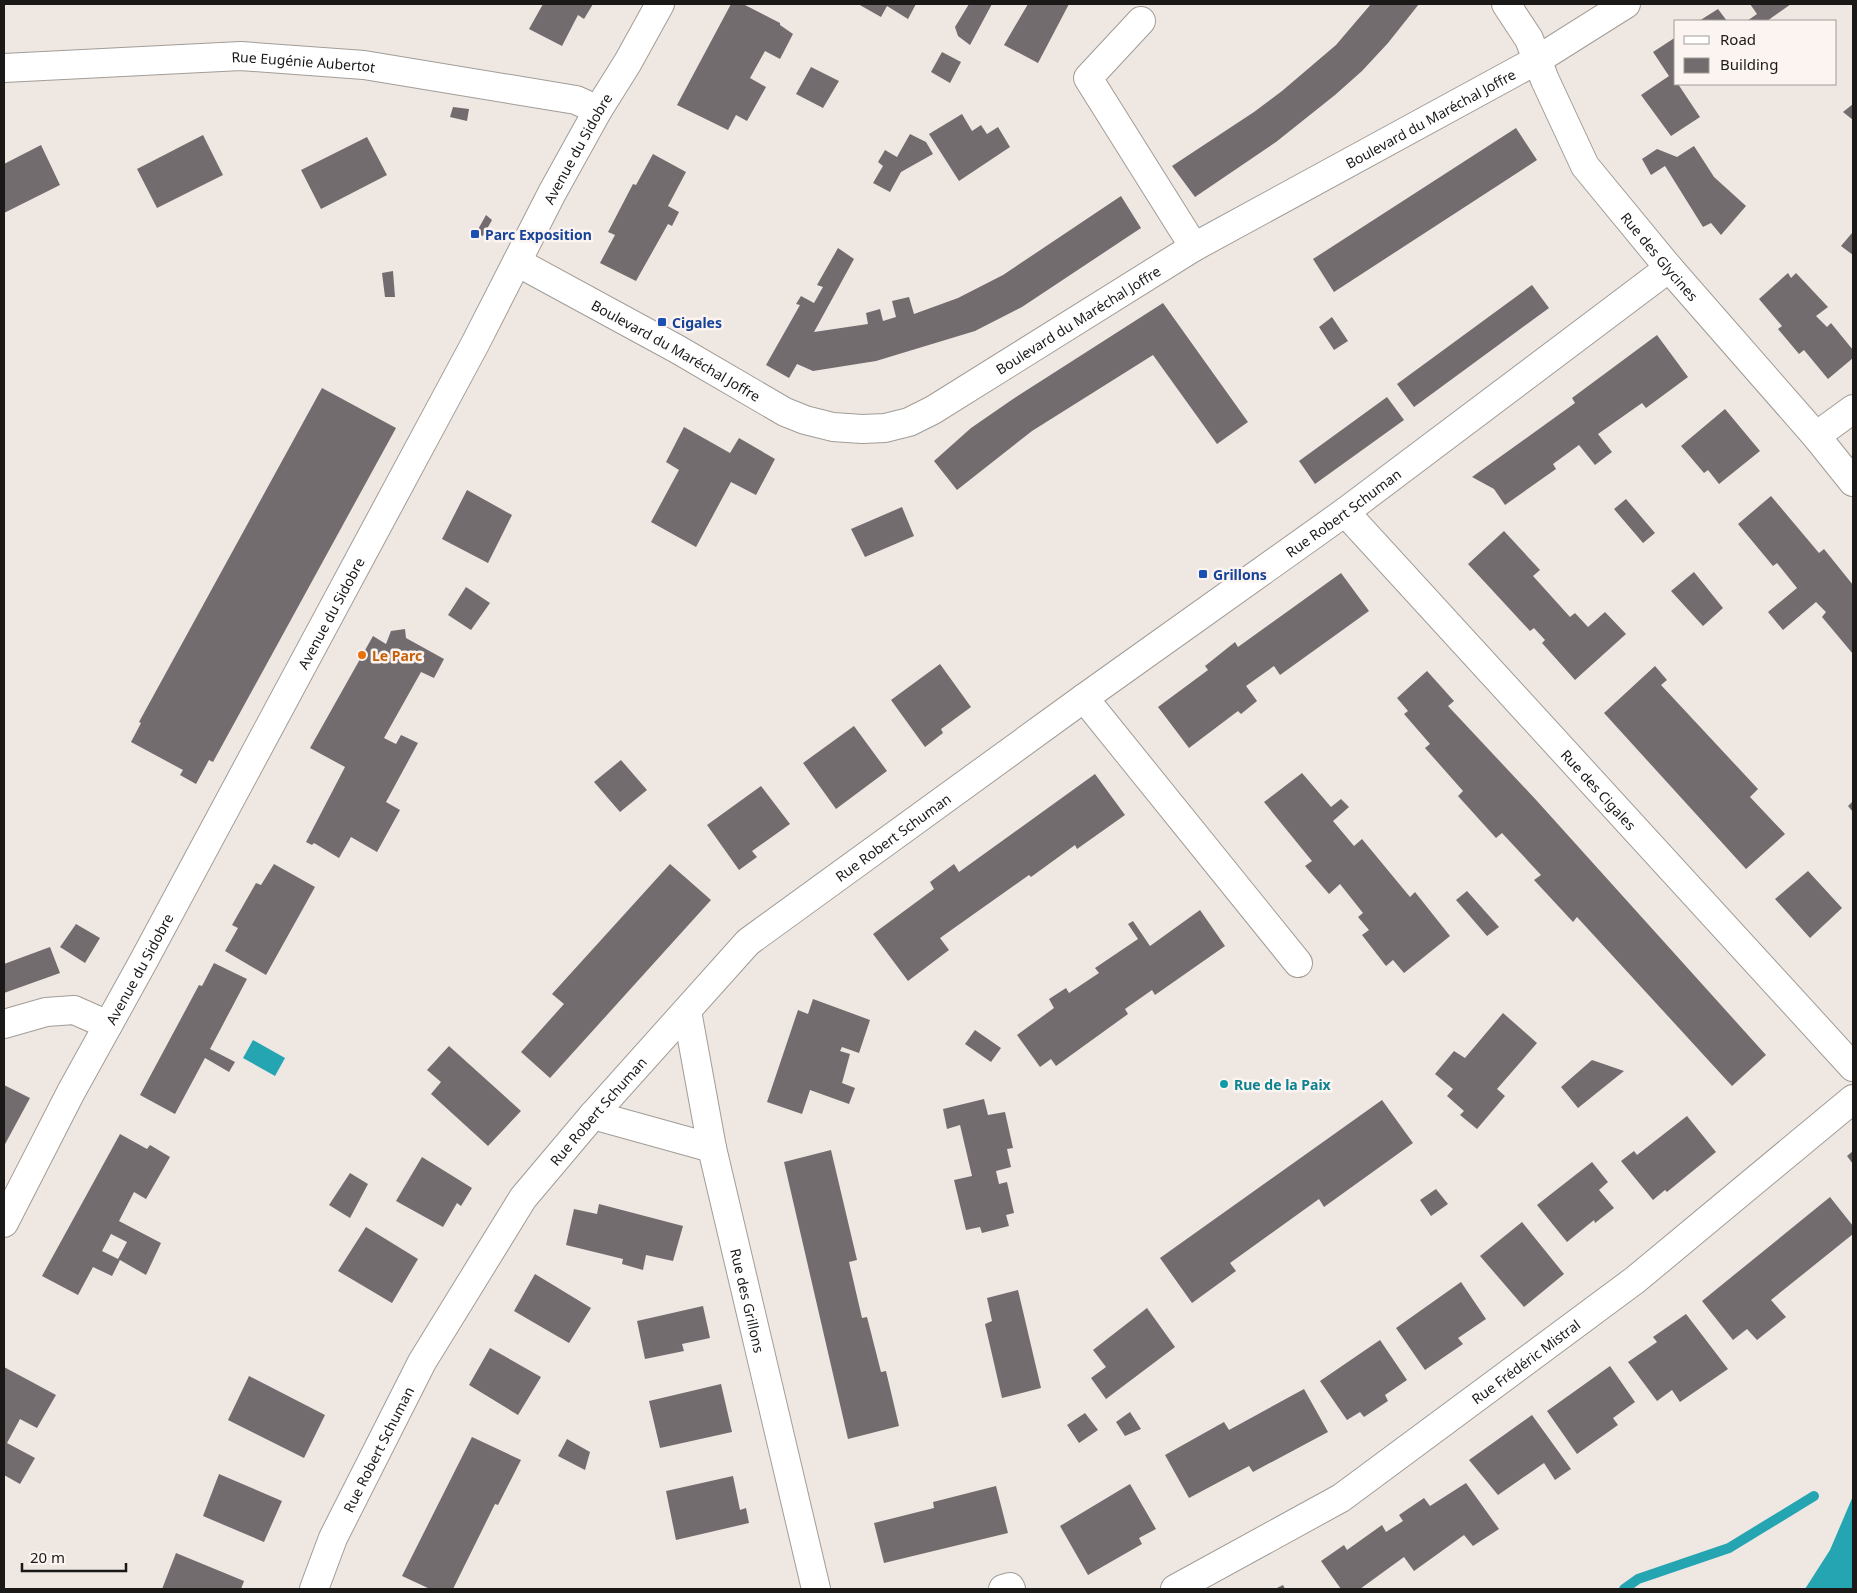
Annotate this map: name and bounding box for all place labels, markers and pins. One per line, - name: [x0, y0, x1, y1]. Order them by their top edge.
- place label: Parc Exposition: [485, 225, 592, 244]
- marker: Parc Exposition: [469, 228, 481, 240]
- place label: Cigales: [672, 313, 722, 332]
- marker: Cigales: [656, 316, 668, 328]
- place label: Grillons: [1213, 565, 1267, 584]
- marker: Grillons: [1197, 568, 1209, 580]
- place label: Le Parc: [372, 646, 422, 665]
- marker: Le Parc: [356, 649, 368, 661]
- place label: Rue de la Paix: [1234, 1075, 1332, 1094]
- marker: Rue de la Paix: [1218, 1078, 1230, 1090]

